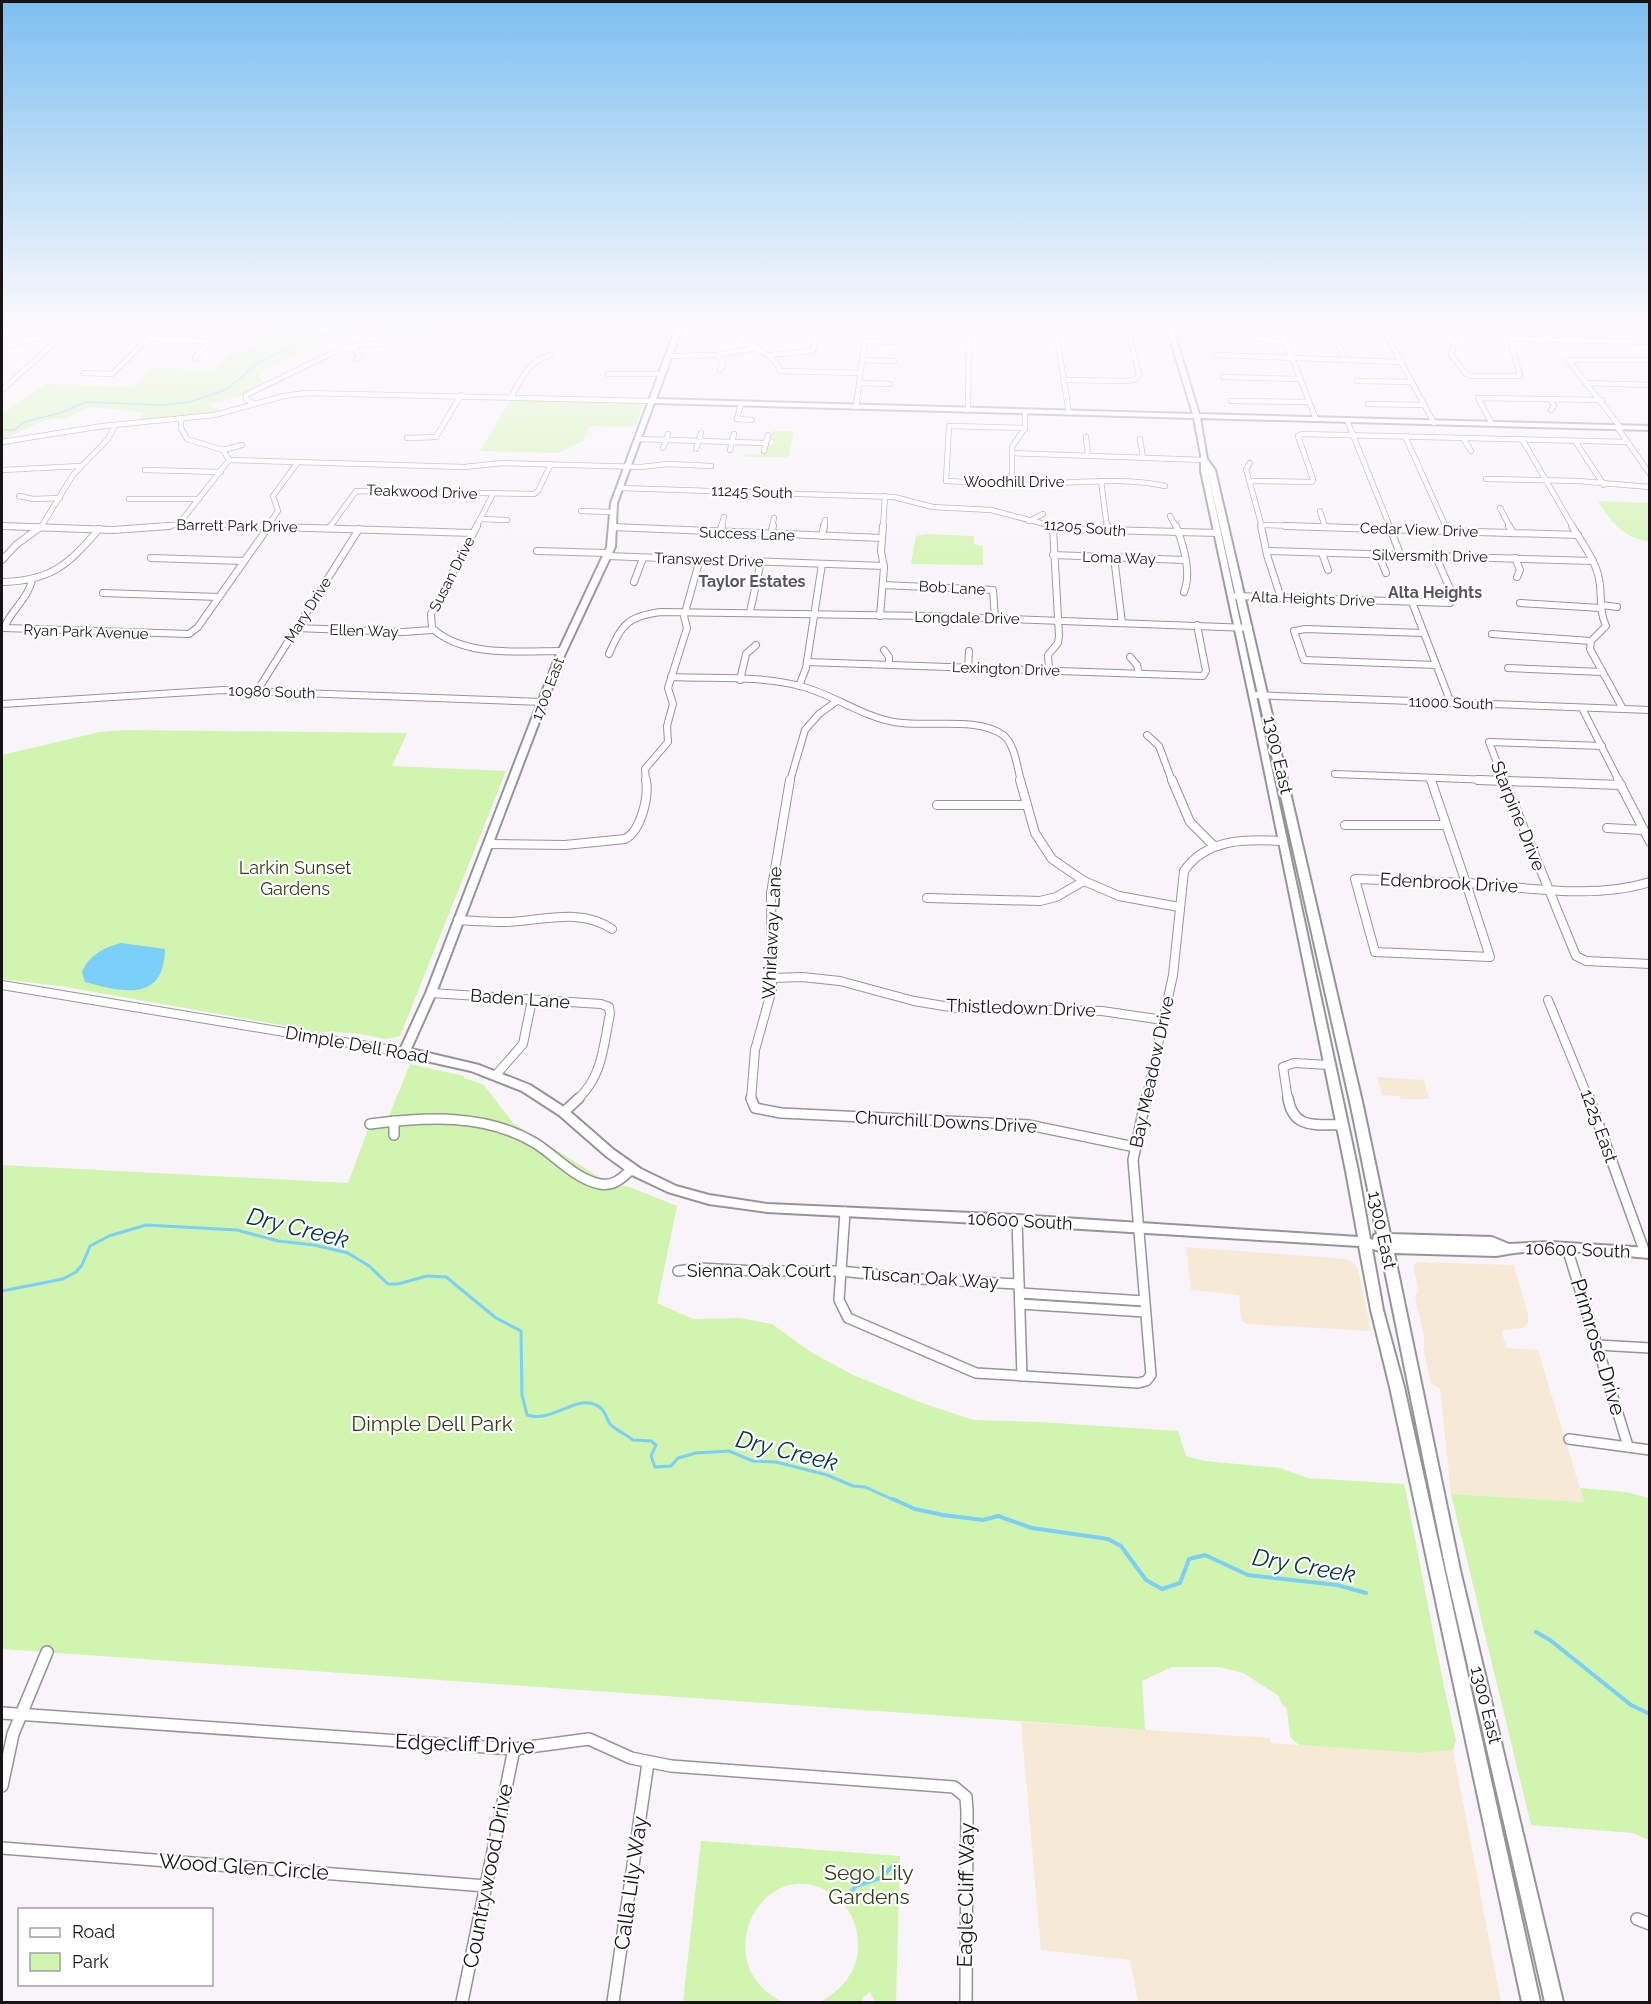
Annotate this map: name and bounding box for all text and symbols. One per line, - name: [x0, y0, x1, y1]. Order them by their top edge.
- street label: Woodhill Drive: [963, 473, 1065, 491]
- street label: Teakwood Drive: [366, 481, 478, 503]
- street label: 11245 South: [711, 482, 793, 502]
- street label: 11205 South: [1043, 515, 1127, 541]
- street label: Barrett Park Drive: [176, 516, 298, 536]
- street label: Cedar View Drive: [1360, 519, 1479, 541]
- street label: Success Lane: [699, 523, 795, 545]
- street label: Susan Drive: [425, 533, 479, 615]
- street label: Silversmith Drive: [1372, 546, 1488, 566]
- street label: Loma Way: [1082, 548, 1156, 568]
- street label: Transwest Drive: [654, 549, 764, 571]
- district label: Taylor Estates: [699, 572, 806, 591]
- street label: Mary Drive: [281, 574, 335, 646]
- street label: Bob Lane: [918, 577, 986, 599]
- district label: Alta Heights: [1388, 583, 1482, 602]
- street label: Alta Heights Drive: [1251, 588, 1376, 610]
- street label: Longdale Drive: [914, 608, 1020, 628]
- street label: Ryan Park Avenue: [23, 621, 149, 643]
- street label: Ellen Way: [329, 621, 399, 641]
- street label: 1700 East: [528, 655, 568, 723]
- street label: Lexington Drive: [952, 658, 1061, 680]
- street label: 10980 South: [228, 681, 316, 703]
- street label: 11000 South: [1408, 693, 1494, 713]
- street label: 1300 East: [1259, 714, 1298, 796]
- street label: Starpine Drive: [1487, 758, 1550, 874]
- park label: Larkin Sunset Gardens: [239, 857, 351, 899]
- street label: Whirlaway Lane: [758, 866, 785, 1000]
- street label: Edenbrook Drive: [1379, 868, 1519, 897]
- street label: Baden Lane: [469, 985, 571, 1012]
- street label: Thistledown Drive: [946, 994, 1097, 1021]
- street label: Bay Meadow Drive: [1125, 994, 1178, 1150]
- street label: Dimple Dell Road: [284, 1022, 430, 1067]
- street label: 1225 East: [1577, 1086, 1622, 1165]
- street label: Churchill Downs Drive: [854, 1106, 1038, 1137]
- street label: 1300 East: [1364, 1189, 1401, 1271]
- water label: Dry Creek: [244, 1201, 352, 1254]
- street label: 10600 South: [967, 1207, 1073, 1234]
- street label: 10600 South: [1525, 1237, 1631, 1262]
- street label: Sienna Oak Court: [687, 1260, 831, 1281]
- street label: Tuscan Oak Way: [861, 1262, 1000, 1293]
- street label: Primrose Drive: [1566, 1275, 1631, 1418]
- park label: Dimple Dell Park: [351, 1411, 513, 1436]
- water label: Dry Creek: [733, 1424, 841, 1477]
- water label: Dry Creek: [1250, 1542, 1358, 1589]
- street label: 1300 East: [1467, 1664, 1506, 1746]
- street label: Edgecliff Drive: [395, 1729, 535, 1758]
- street label: Countrywood Drive: [457, 1781, 518, 1970]
- street label: Calla Lily Way: [609, 1814, 652, 1952]
- street label: Eagle Cliff Way: [952, 1822, 979, 1968]
- street label: Wood Glen Circle: [158, 1848, 330, 1885]
- park label: Sego Lily Gardens: [824, 1860, 914, 1909]
- legend: [18, 1908, 213, 1986]
- text: Road: [72, 1921, 115, 1942]
- text: Park: [72, 1951, 109, 1972]

